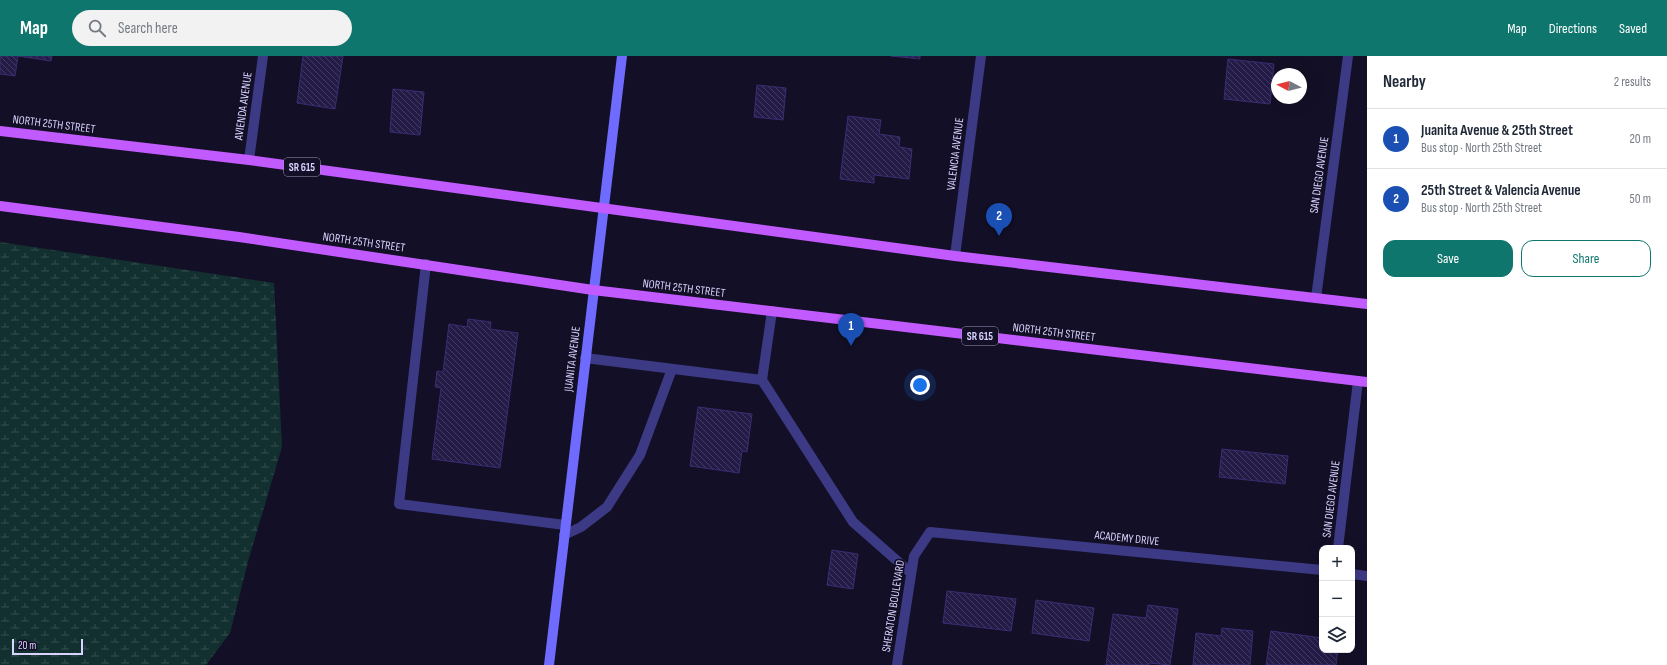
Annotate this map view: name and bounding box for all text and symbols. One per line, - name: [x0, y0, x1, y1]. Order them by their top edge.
- search box: [72, 10, 352, 46]
- text: Map: [20, 17, 48, 40]
- icon: search: [86, 17, 108, 39]
- text: Search here: [118, 19, 178, 38]
- text: Map: [1507, 20, 1527, 37]
- text: Directions: [1549, 20, 1597, 37]
- text: Saved: [1619, 20, 1647, 37]
- north arrow: [1271, 68, 1307, 104]
- street label: AVIENDA AVENUE: [231, 71, 256, 142]
- text: Nearby: [1383, 72, 1426, 92]
- text: 2 results: [1614, 74, 1651, 90]
- street label: NORTH 25TH STREET: [12, 112, 96, 137]
- street label: VALENCIA AVENUE: [944, 117, 967, 191]
- text: Juanita Avenue & 25th Street: [1421, 121, 1573, 140]
- text: 1: [1393, 131, 1399, 147]
- text: 20 m: [1629, 131, 1651, 147]
- street label: SAN DIEGO AVENUE: [1307, 136, 1332, 214]
- text: Bus stop · North 25th Street: [1421, 140, 1542, 156]
- road number: SR 615: [284, 158, 320, 176]
- text: 25th Street & Valencia Avenue: [1421, 181, 1581, 200]
- text: 2: [1393, 191, 1399, 207]
- text: 50 m: [1630, 191, 1651, 207]
- text: Bus stop · North 25th Street: [1421, 200, 1542, 216]
- pin: 2: [986, 203, 1012, 236]
- street label: NORTH 25TH STREET: [322, 229, 406, 256]
- button: Save: [1383, 240, 1513, 277]
- button: Share: [1521, 240, 1651, 277]
- street label: NORTH 25TH STREET: [642, 276, 726, 301]
- pin: 1: [838, 313, 864, 346]
- street label: NORTH 25TH STREET: [1012, 320, 1096, 345]
- street label: JUANITA AVENUE: [561, 326, 584, 394]
- road number: SR 615: [962, 327, 998, 345]
- your location: [910, 375, 930, 395]
- street label: SAN DIEGO AVENUE: [1319, 460, 1344, 538]
- street label: ACADEMY DRIVE: [1093, 528, 1160, 549]
- map controls: [1319, 545, 1355, 653]
- button: +: [1319, 545, 1355, 581]
- street label: SHERATON BOULEVARD: [879, 559, 908, 653]
- button: −: [1319, 581, 1355, 617]
- button: layers: [1319, 617, 1355, 653]
- scale bar: [12, 637, 83, 656]
- text: 20 m: [18, 639, 36, 652]

